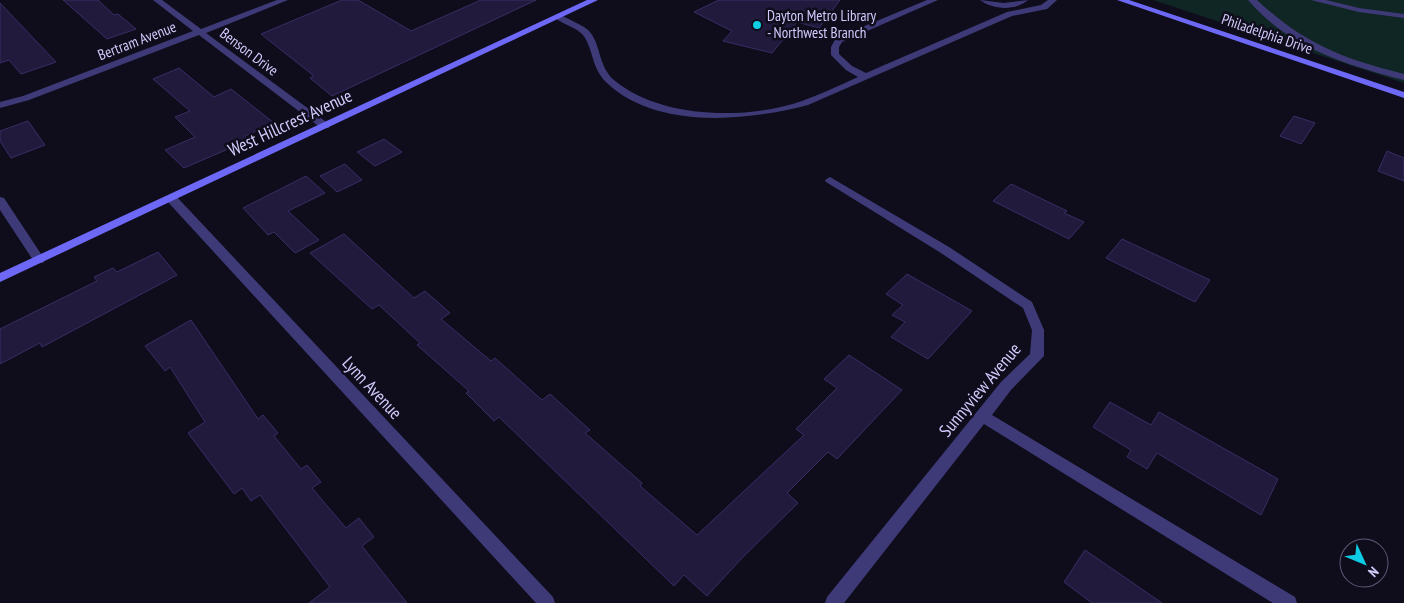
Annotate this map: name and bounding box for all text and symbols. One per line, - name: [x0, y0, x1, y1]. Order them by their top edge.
- place label: Dayton Metro Library - Northwest Branch: [767, 6, 877, 42]
- street label: Philadelphia Drive: [1219, 9, 1315, 58]
- street label: Bertram Avenue: [95, 17, 179, 64]
- marker: Dayton Metro Library - Northwest Branch: [751, 19, 763, 31]
- street label: Benson Drive: [216, 23, 282, 80]
- street label: West Hillcrest Avenue: [224, 84, 356, 161]
- street label: Sunnyview Avenue: [934, 338, 1026, 441]
- street label: Lynn Avenue: [338, 351, 407, 424]
- north arrow: [1339, 538, 1389, 588]
- text: N: [1364, 563, 1382, 581]

